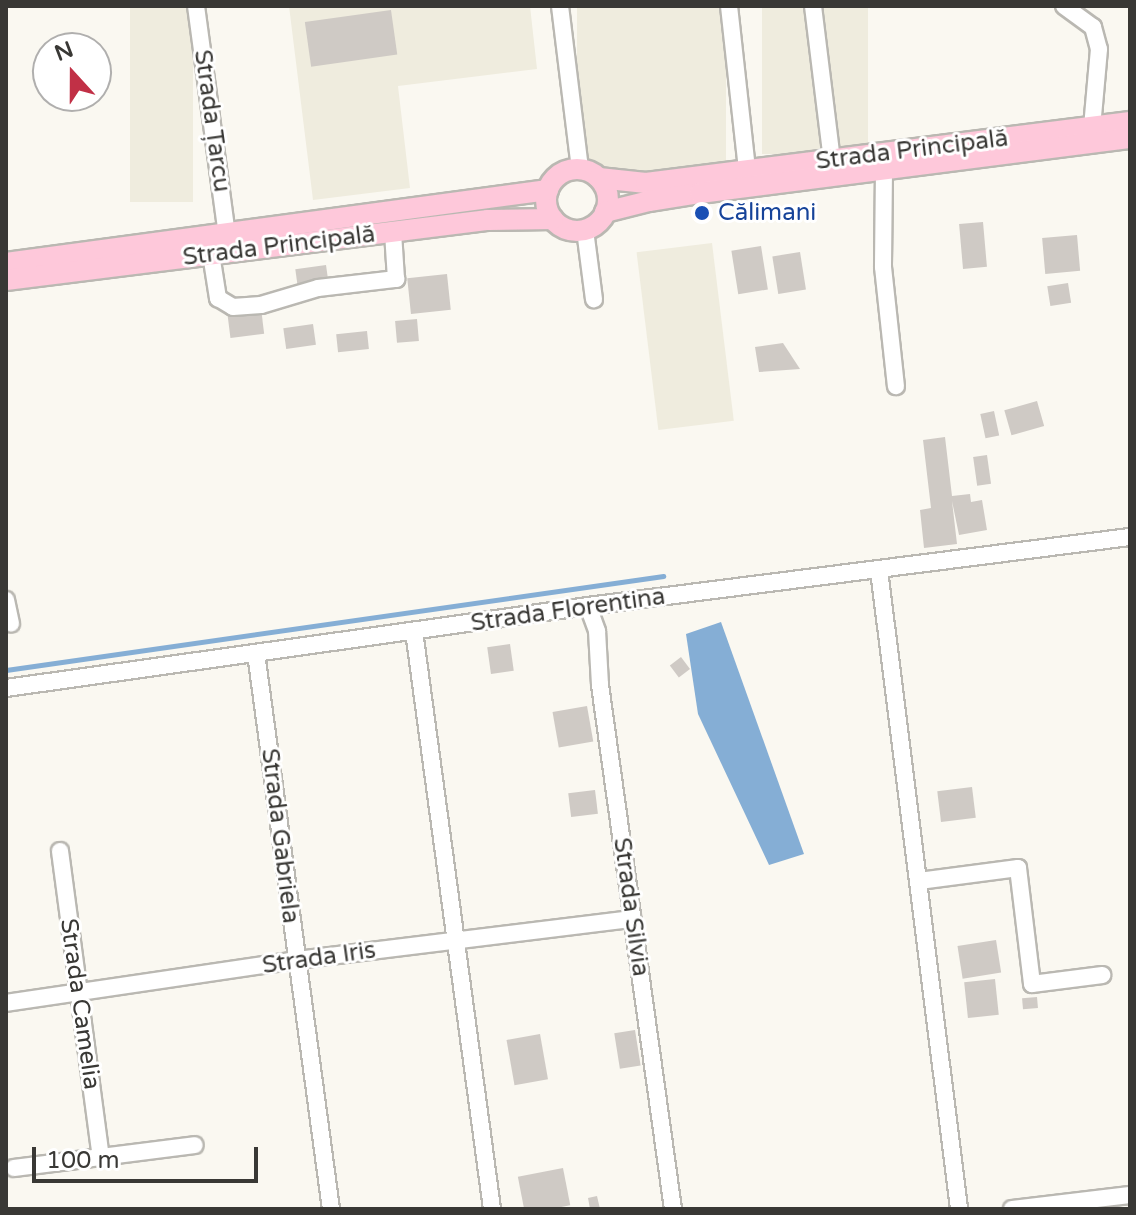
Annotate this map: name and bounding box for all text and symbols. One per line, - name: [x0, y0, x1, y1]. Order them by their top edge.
- north arrow: [32, 32, 112, 112]
- text: N: [51, 36, 77, 67]
- street label: Strada Țarcu: [188, 48, 236, 194]
- street label: Strada Principală: [814, 124, 1010, 176]
- place label: Călimani: [718, 199, 816, 227]
- marker: Călimani: [693, 204, 711, 222]
- street label: Strada Principală: [181, 220, 377, 272]
- street label: Strada Florentina: [469, 582, 667, 638]
- street label: Strada Gabriela: [255, 747, 305, 925]
- street label: Strada Silvia: [607, 836, 655, 978]
- street label: Strada Camelia: [54, 917, 106, 1091]
- street label: Strada Iris: [260, 936, 378, 980]
- scale bar: [36, 1131, 262, 1181]
- text: 100 m: [46, 1146, 120, 1175]

